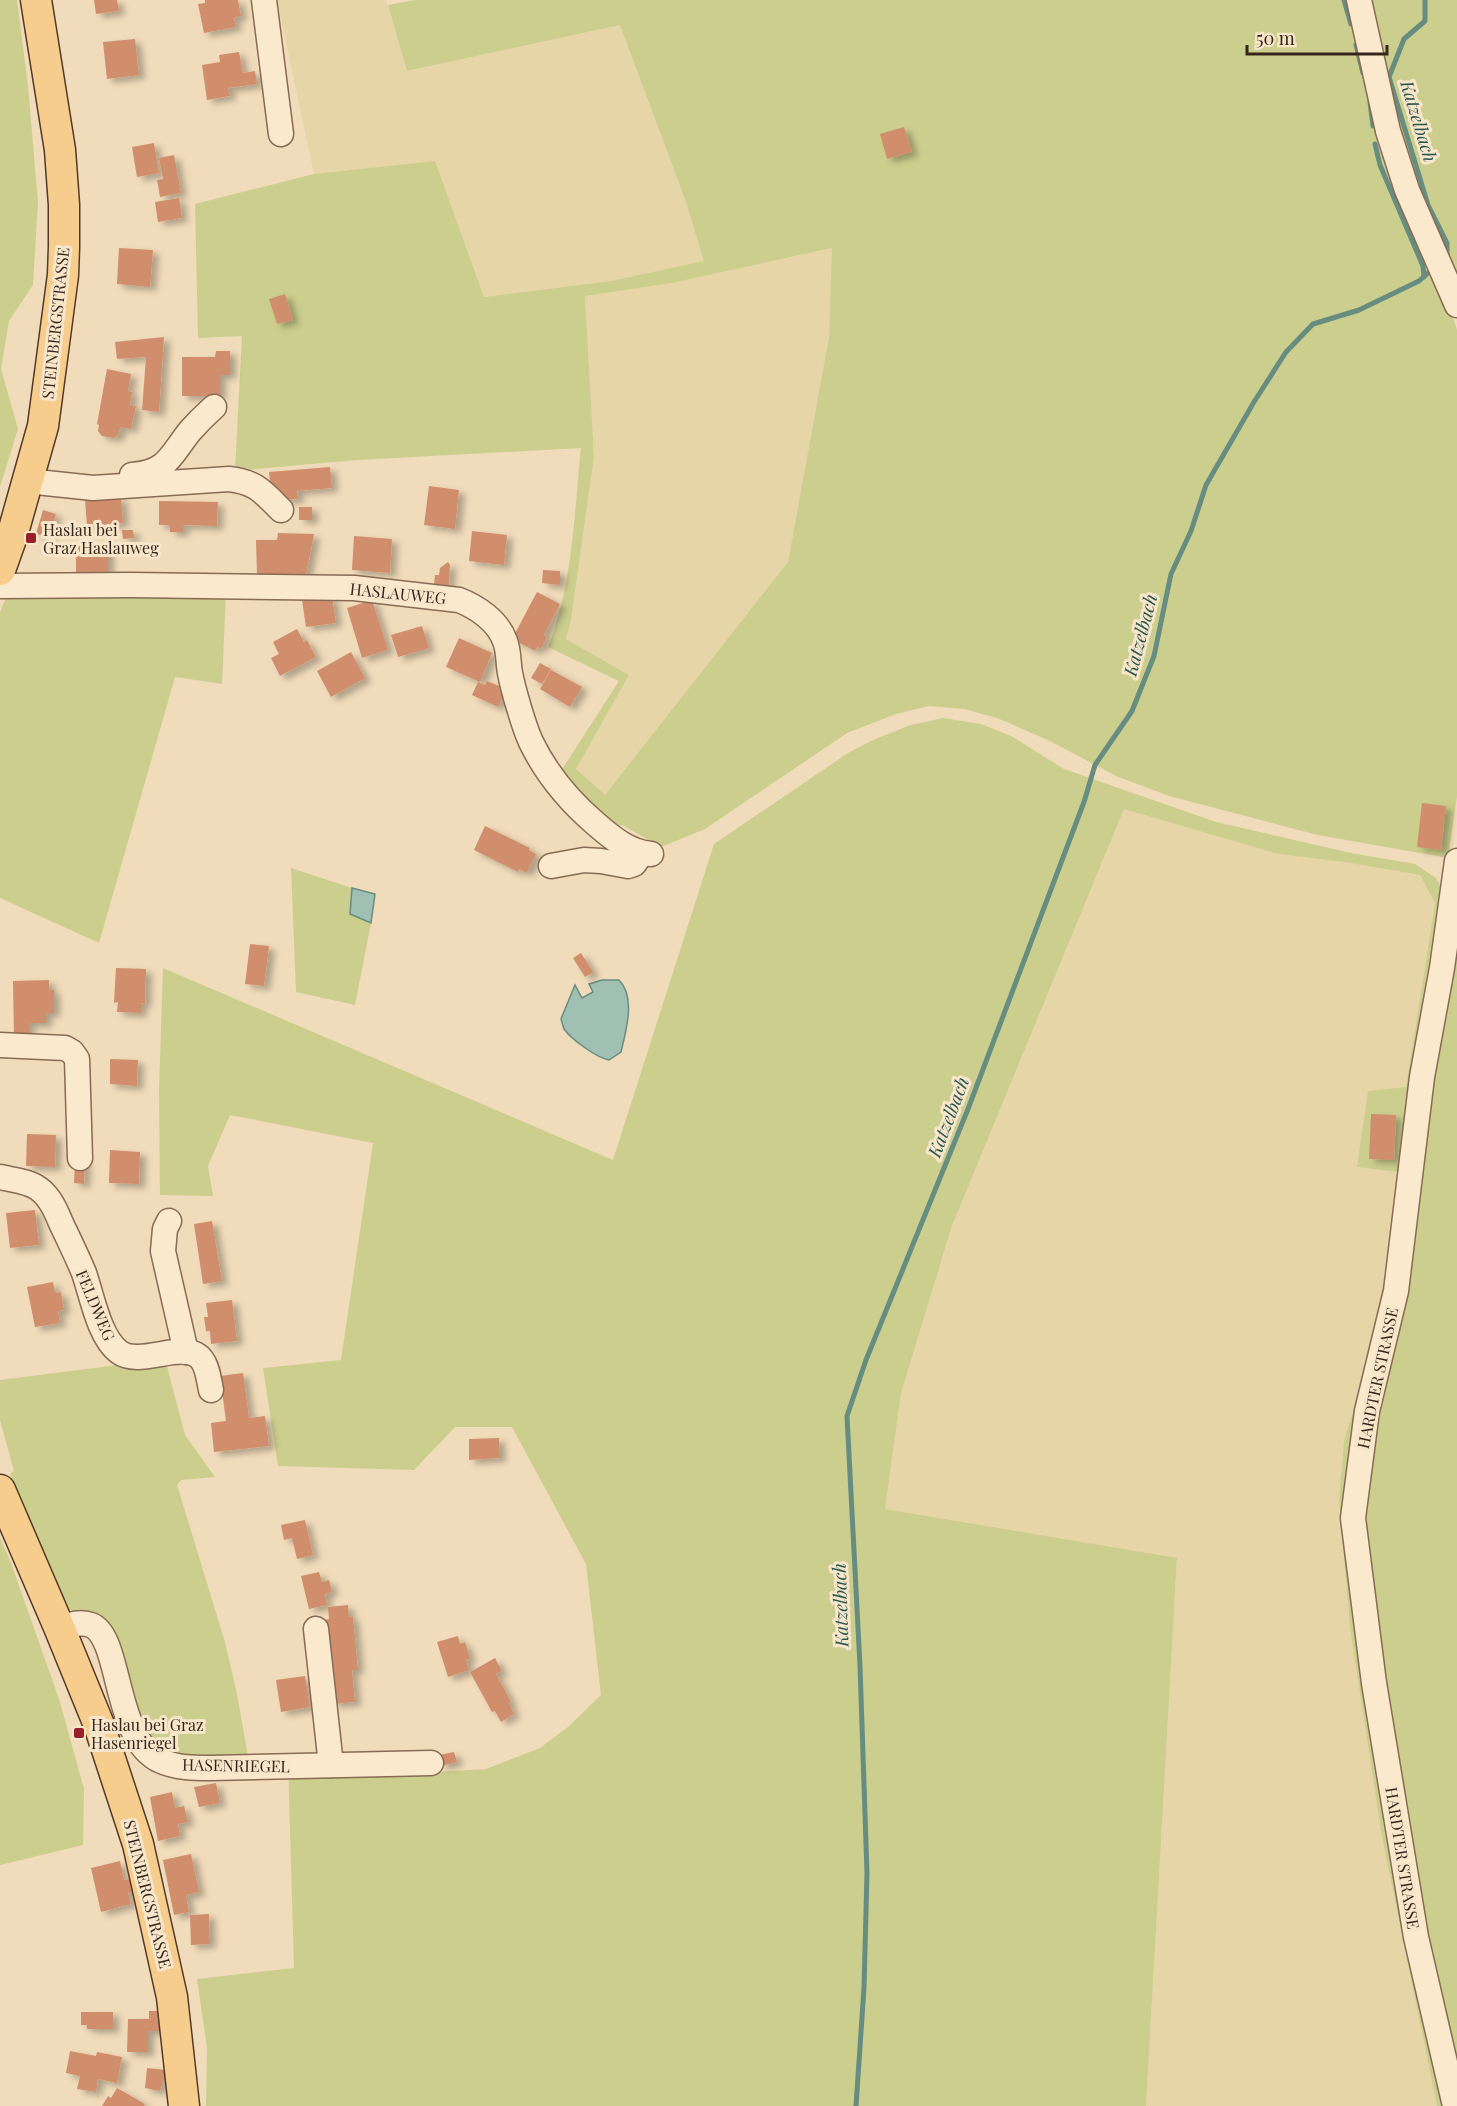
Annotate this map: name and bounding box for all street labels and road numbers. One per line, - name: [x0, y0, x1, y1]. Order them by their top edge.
- street label: STEINBERGSTRASSE: [37, 246, 73, 400]
- street label: HASLAUWEG: [349, 578, 447, 608]
- street label: FELDWEG: [72, 1266, 120, 1344]
- street label: HARDTER STRASSE: [1352, 1306, 1402, 1450]
- street label: HASENRIEGEL: [182, 1754, 290, 1776]
- street label: HARDTER STRASSE: [1381, 1785, 1425, 1931]
- street label: STEINBERGSTRASSE: [119, 1818, 177, 1970]

